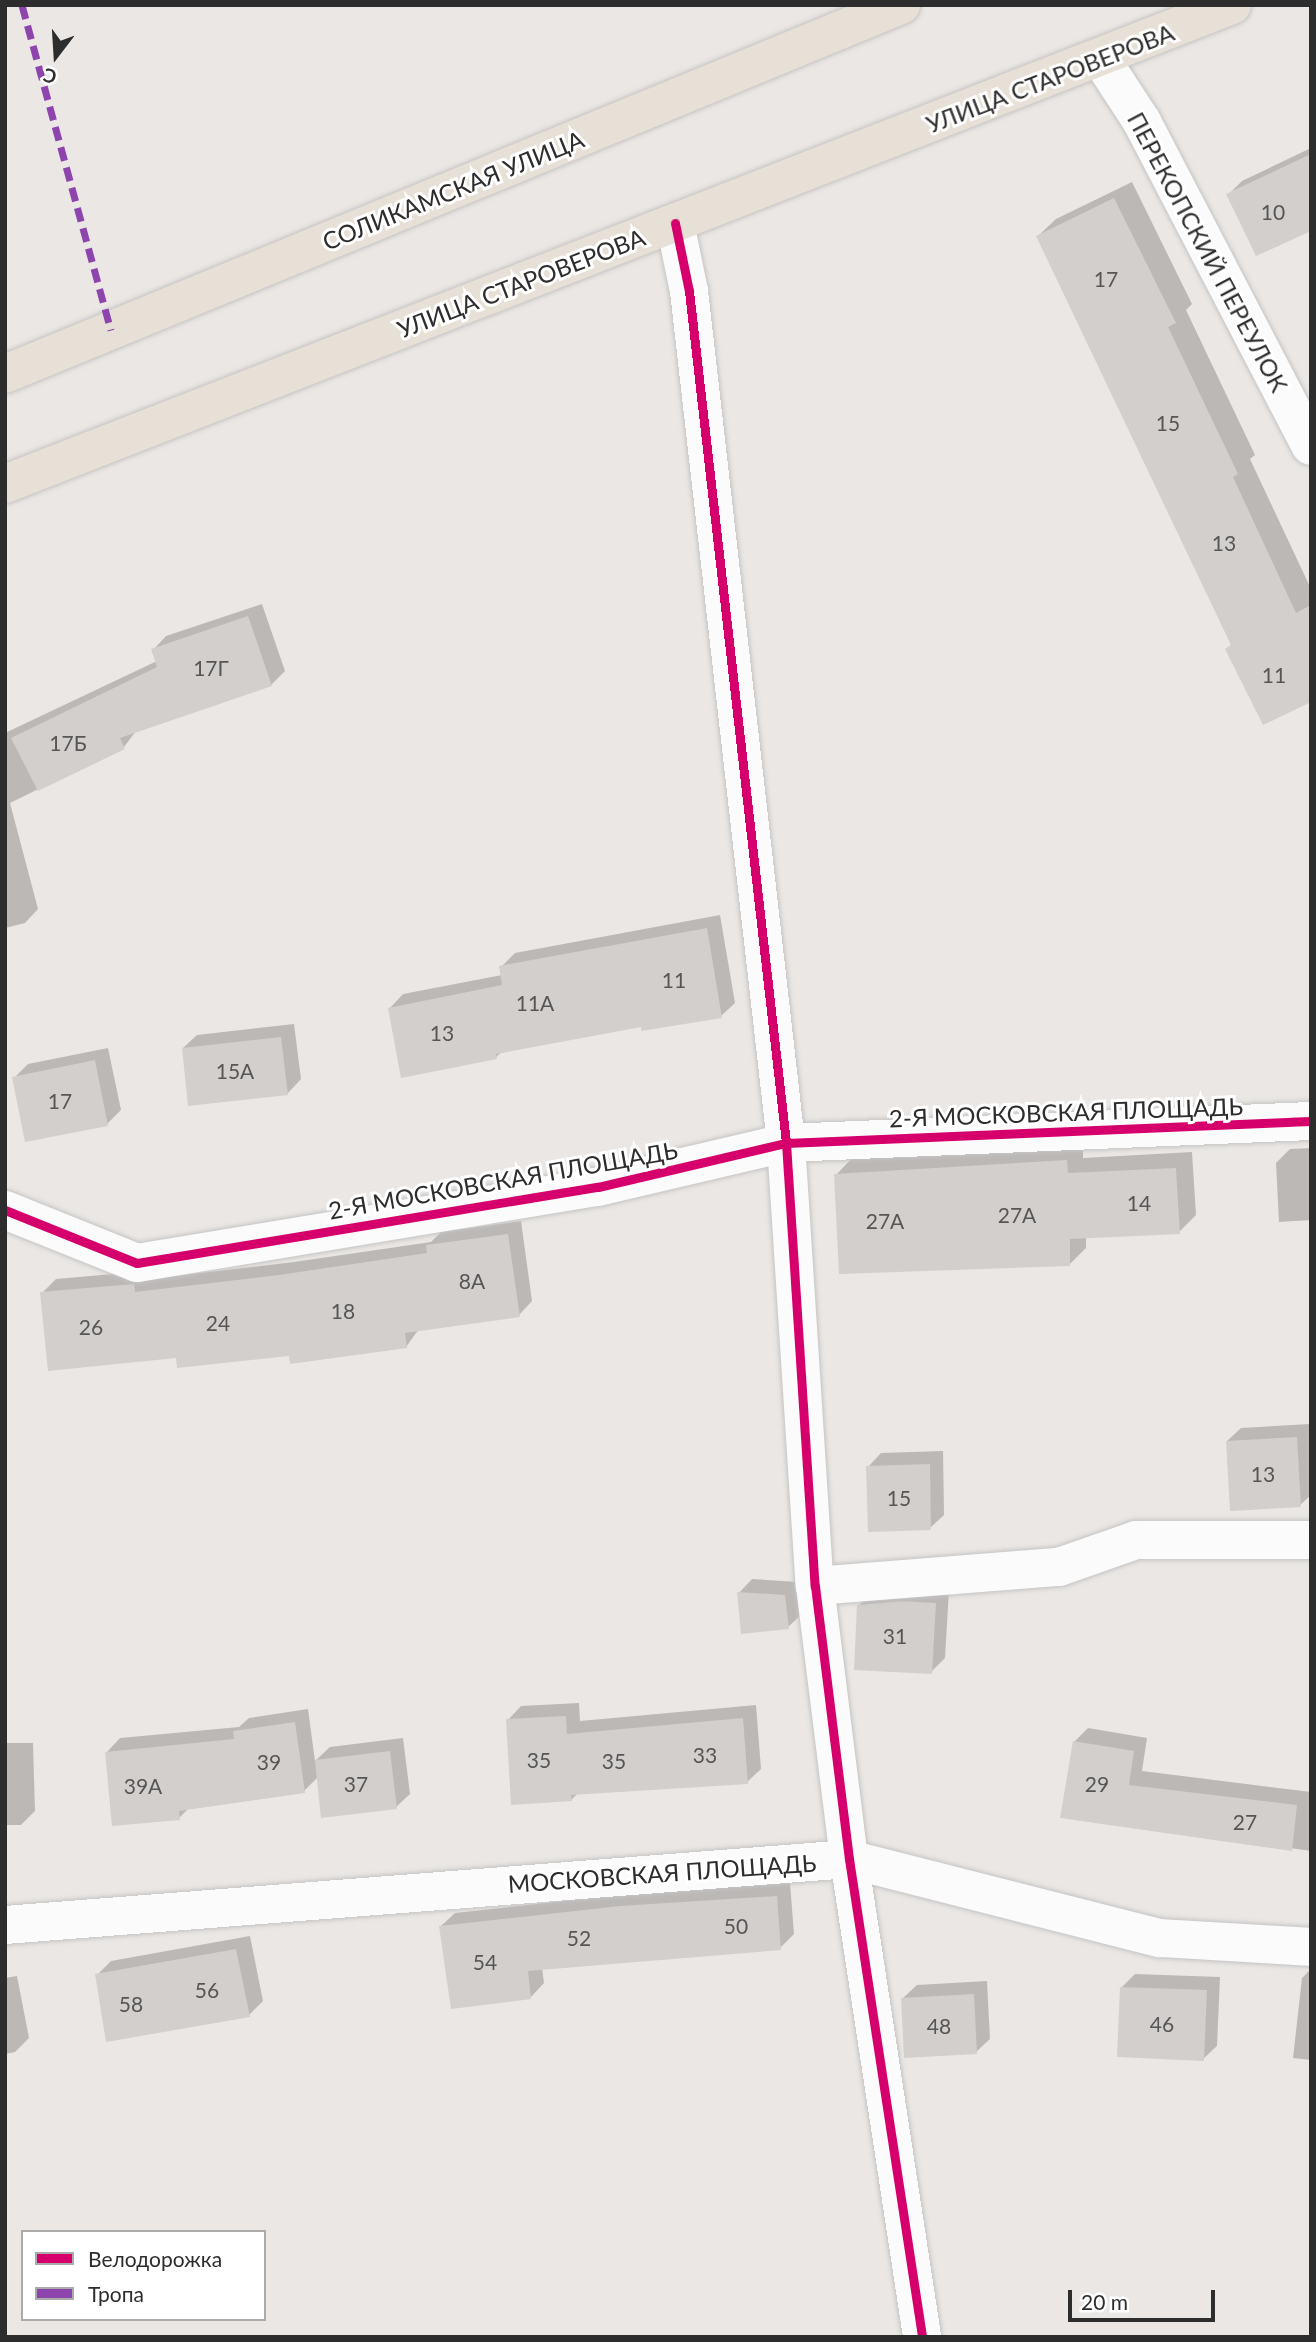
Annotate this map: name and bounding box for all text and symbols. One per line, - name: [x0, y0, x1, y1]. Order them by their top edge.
- street label: УЛИЦА СТАРОВЕРОВА: [922, 17, 1178, 139]
- north arrow: [21, 21, 91, 91]
- text: С: [40, 64, 59, 89]
- street label: ПЕРЕКОПСКИЙ ПЕРЕУЛОК: [1122, 107, 1294, 397]
- street label: СОЛИКАМСКАЯ УЛИЦА: [318, 124, 588, 256]
- house number: 10: [1261, 199, 1285, 225]
- street label: УЛИЦА СТАРОВЕРОВА: [393, 222, 649, 344]
- house number: 17: [1094, 266, 1118, 292]
- house number: 15: [1156, 410, 1180, 436]
- house number: 13: [1212, 530, 1236, 556]
- house number: 17Г: [193, 655, 229, 681]
- house number: 11: [1262, 662, 1286, 688]
- house number: 17Б: [49, 730, 87, 756]
- house number: 11: [662, 967, 686, 993]
- house number: 11А: [516, 990, 554, 1016]
- house number: 13: [430, 1020, 454, 1046]
- house number: 15А: [216, 1058, 254, 1084]
- house number: 17: [48, 1088, 72, 1114]
- street label: 2-Я МОСКОВСКАЯ ПЛОЩАДЬ: [889, 1091, 1243, 1133]
- street label: 2-Я МОСКОВСКАЯ ПЛОЩАДЬ: [326, 1135, 680, 1225]
- house number: 14: [1127, 1190, 1151, 1216]
- house number: 27А: [998, 1202, 1036, 1228]
- house number: 27А: [866, 1208, 904, 1234]
- house number: 8А: [459, 1268, 485, 1294]
- house number: 18: [331, 1298, 355, 1324]
- house number: 24: [206, 1310, 230, 1336]
- house number: 26: [79, 1314, 103, 1340]
- house number: 13: [1251, 1461, 1275, 1487]
- house number: 15: [887, 1485, 911, 1511]
- house number: 31: [883, 1623, 907, 1649]
- house number: 33: [693, 1742, 717, 1768]
- house number: 35: [527, 1747, 551, 1773]
- house number: 35: [602, 1748, 626, 1774]
- house number: 39: [257, 1749, 281, 1775]
- house number: 37: [344, 1771, 368, 1797]
- house number: 29: [1085, 1771, 1109, 1797]
- house number: 39А: [124, 1773, 162, 1799]
- house number: 27: [1233, 1809, 1257, 1835]
- street label: МОСКОВСКАЯ ПЛОЩАДЬ: [507, 1848, 817, 1898]
- house number: 50: [724, 1913, 748, 1939]
- house number: 52: [567, 1925, 591, 1951]
- house number: 54: [473, 1949, 497, 1975]
- house number: 56: [195, 1977, 219, 2003]
- house number: 58: [119, 1991, 143, 2017]
- house number: 46: [1150, 2011, 1174, 2037]
- house number: 48: [927, 2013, 951, 2039]
- legend: [21, 2230, 266, 2321]
- text: Велодорожка: [88, 2246, 222, 2271]
- scale bar: [1071, 2276, 1218, 2320]
- text: Тропа: [88, 2281, 144, 2306]
- text: 20 m: [1081, 2289, 1128, 2314]

